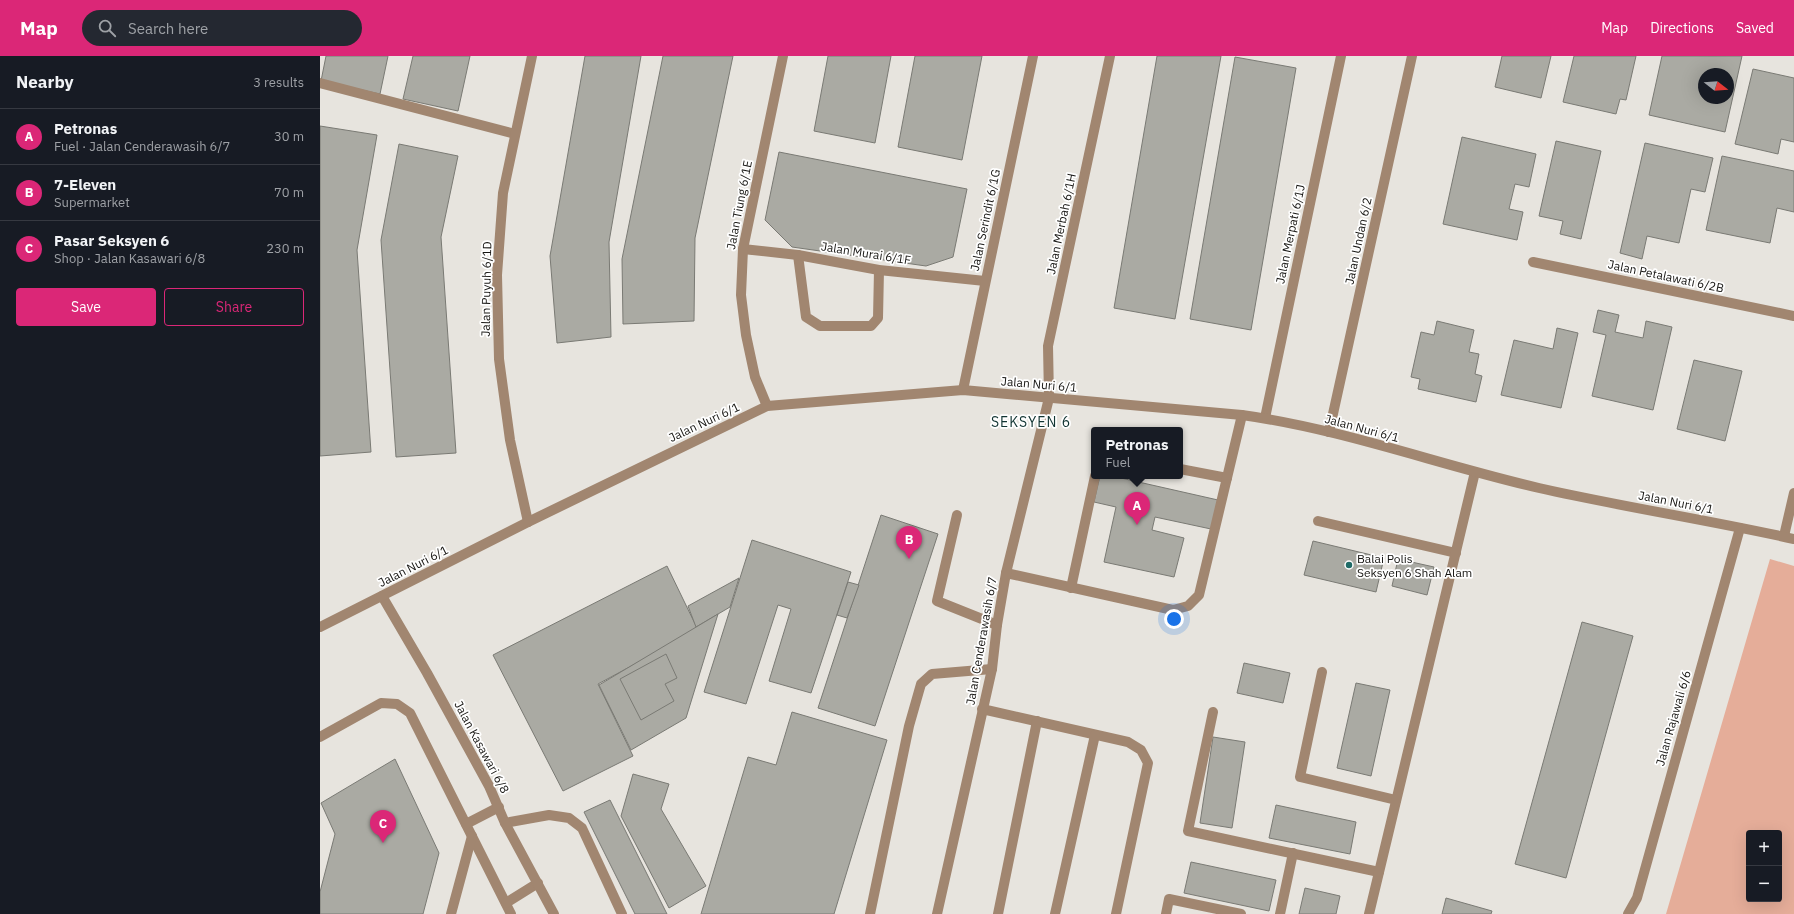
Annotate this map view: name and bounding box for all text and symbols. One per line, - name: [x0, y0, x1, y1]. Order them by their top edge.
- search box: [82, 10, 362, 46]
- text: Map: [20, 16, 58, 40]
- icon: search: [96, 17, 118, 39]
- text: Search here: [128, 19, 208, 38]
- text: Map: [1601, 19, 1628, 37]
- text: Directions: [1650, 19, 1714, 37]
- text: Saved: [1736, 19, 1774, 37]
- north arrow: [1698, 68, 1734, 104]
- text: Nearby: [16, 71, 74, 93]
- text: 3 results: [253, 74, 304, 91]
- text: Petronas: [54, 119, 117, 138]
- text: A: [25, 128, 33, 145]
- text: 30 m: [274, 128, 304, 145]
- text: Fuel · Jalan Cenderawasih 6/7: [54, 138, 230, 155]
- street label: Jalan Tiung 6/1E: [723, 159, 755, 251]
- street label: Jalan Serindit 6/1G: [967, 168, 1003, 272]
- street label: Jalan Merbah 6/1H: [1043, 172, 1079, 276]
- text: 7-Eleven: [54, 175, 116, 194]
- street label: Jalan Merpati 6/1J: [1272, 183, 1308, 285]
- text: B: [25, 184, 33, 201]
- text: 70 m: [274, 184, 304, 201]
- text: Supermarket: [54, 194, 130, 211]
- street label: Jalan Undan 6/2: [1341, 196, 1375, 286]
- text: Pasar Seksyen 6: [54, 231, 169, 250]
- street label: Jalan Murai 6/1F: [820, 238, 912, 268]
- text: C: [25, 240, 33, 257]
- text: 230 m: [266, 240, 304, 257]
- street label: Jalan Puyuh 6/1D: [478, 241, 494, 337]
- text: Shop · Jalan Kasawari 6/8: [54, 250, 205, 267]
- street label: Jalan Petalawati 6/2B: [1607, 256, 1725, 296]
- button: Save: [16, 288, 156, 326]
- button: Share: [164, 288, 304, 326]
- street label: Jalan Nuri 6/1: [1000, 373, 1078, 395]
- street label: Jalan Nuri 6/1: [666, 399, 742, 445]
- street label: Jalan Nuri 6/1: [1323, 411, 1401, 445]
- district label: SEKSYEN 6: [991, 413, 1071, 431]
- popup: [1091, 427, 1183, 479]
- text: Petronas: [1105, 435, 1169, 454]
- text: Fuel: [1105, 454, 1130, 471]
- street label: Jalan Nuri 6/1: [1637, 487, 1715, 517]
- pin: A: [1124, 492, 1150, 525]
- pin: B: [896, 526, 922, 559]
- street label: Jalan Nuri 6/1: [376, 542, 450, 590]
- place label: Balai Polis Seksyen 6 Shah Alam: [1357, 551, 1472, 580]
- marker: Balai Polis Seksyen 6 Shah Alam: [1344, 560, 1354, 570]
- street label: Jalan Cenderawasih 6/7: [962, 576, 1000, 706]
- your location: [1164, 609, 1184, 629]
- street label: Jalan Rajawali 6/6: [1652, 668, 1694, 768]
- street label: Jalan Kasawari 6/8: [451, 698, 513, 796]
- pin: C: [370, 810, 396, 843]
- map controls: [1746, 830, 1782, 902]
- button: +: [1746, 830, 1782, 866]
- button: −: [1746, 866, 1782, 902]

